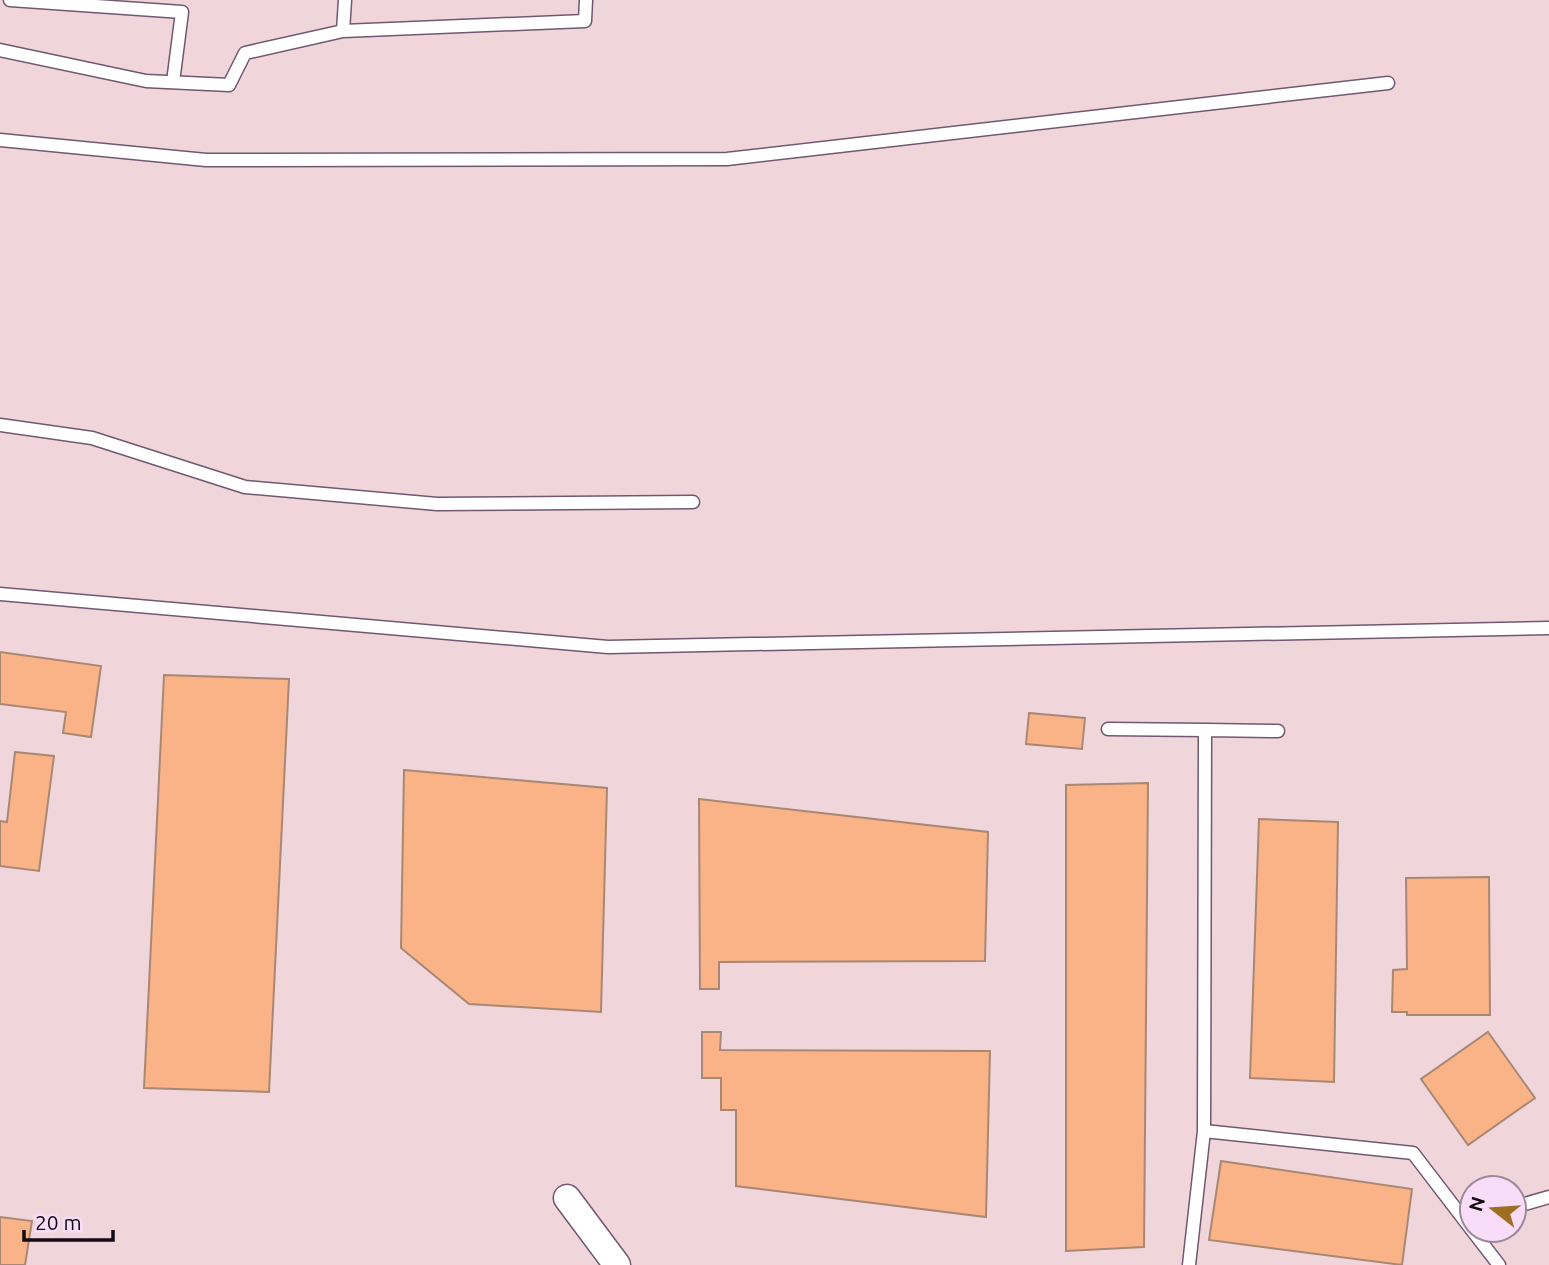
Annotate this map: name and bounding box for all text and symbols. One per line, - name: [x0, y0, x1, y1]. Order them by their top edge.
- north arrow: [1458, 1174, 1528, 1244]
- text: N: [1464, 1194, 1489, 1214]
- scale bar: [24, 1198, 114, 1242]
- text: 20 m: [35, 1210, 82, 1234]

